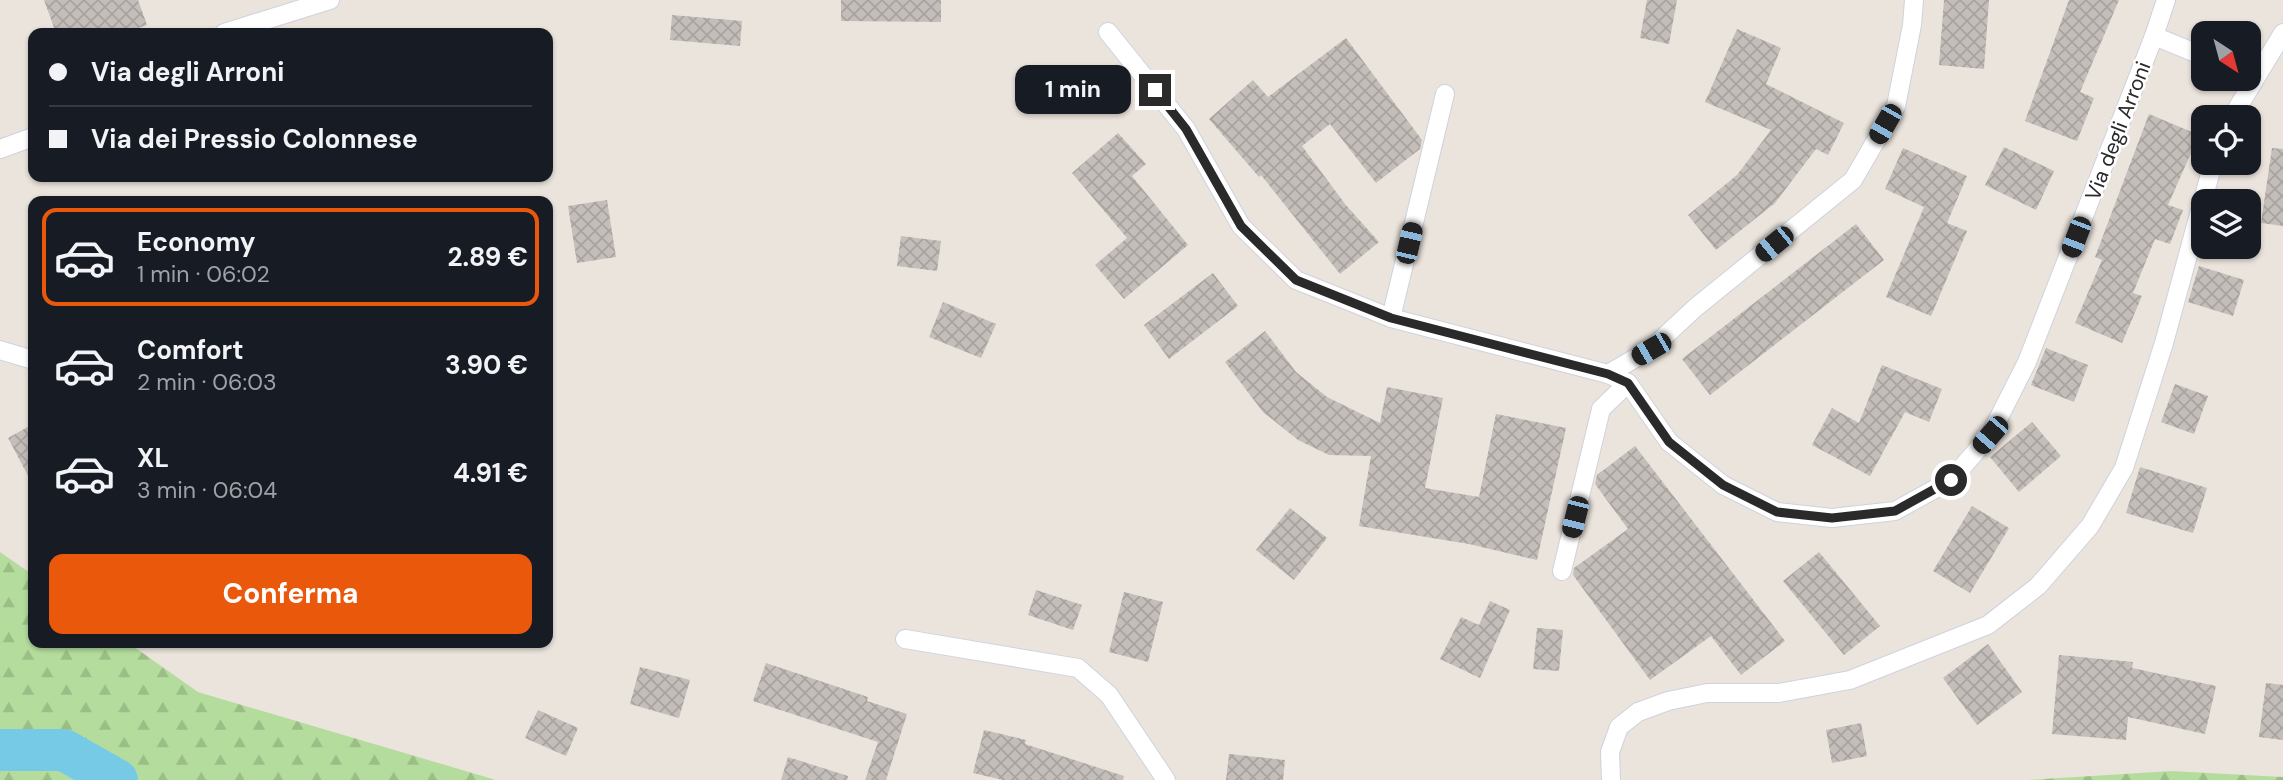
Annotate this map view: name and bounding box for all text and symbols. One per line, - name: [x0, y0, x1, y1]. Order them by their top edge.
- north arrow: [2191, 21, 2261, 91]
- map controls: [2191, 21, 2261, 259]
- text: Via degli Arroni: [91, 55, 284, 89]
- street label: Via degli Arroni: [2079, 57, 2157, 205]
- callout: 1 min: [1015, 66, 1130, 114]
- text: 1 min: [1045, 74, 1101, 104]
- route end: [1139, 74, 1171, 106]
- car: [1866, 101, 1905, 147]
- button: locate: [2191, 105, 2261, 175]
- text: Via dei Pressio Colonnese: [91, 122, 418, 156]
- button: layers: [2191, 189, 2261, 259]
- car: [2059, 214, 2094, 260]
- car: [1395, 220, 1424, 266]
- car: [1752, 223, 1797, 265]
- text: Economy: [137, 225, 255, 259]
- icon: car: [53, 226, 116, 289]
- text: 2.89 €: [447, 240, 528, 274]
- text: 1 min · 06:02: [137, 259, 270, 289]
- car: [1628, 329, 1675, 369]
- text: Comfort: [137, 333, 243, 367]
- icon: car: [53, 334, 116, 397]
- text: 3.90 €: [445, 348, 528, 382]
- text: 2 min · 06:03: [137, 367, 277, 397]
- car: [1969, 412, 2012, 458]
- text: XL: [137, 441, 169, 475]
- icon: car: [53, 442, 116, 505]
- text: 4.91 €: [453, 456, 528, 490]
- route start: [1935, 464, 1967, 496]
- text: 3 min · 06:04: [137, 475, 277, 505]
- car: [1560, 494, 1591, 540]
- button: Conferma: [49, 554, 532, 634]

